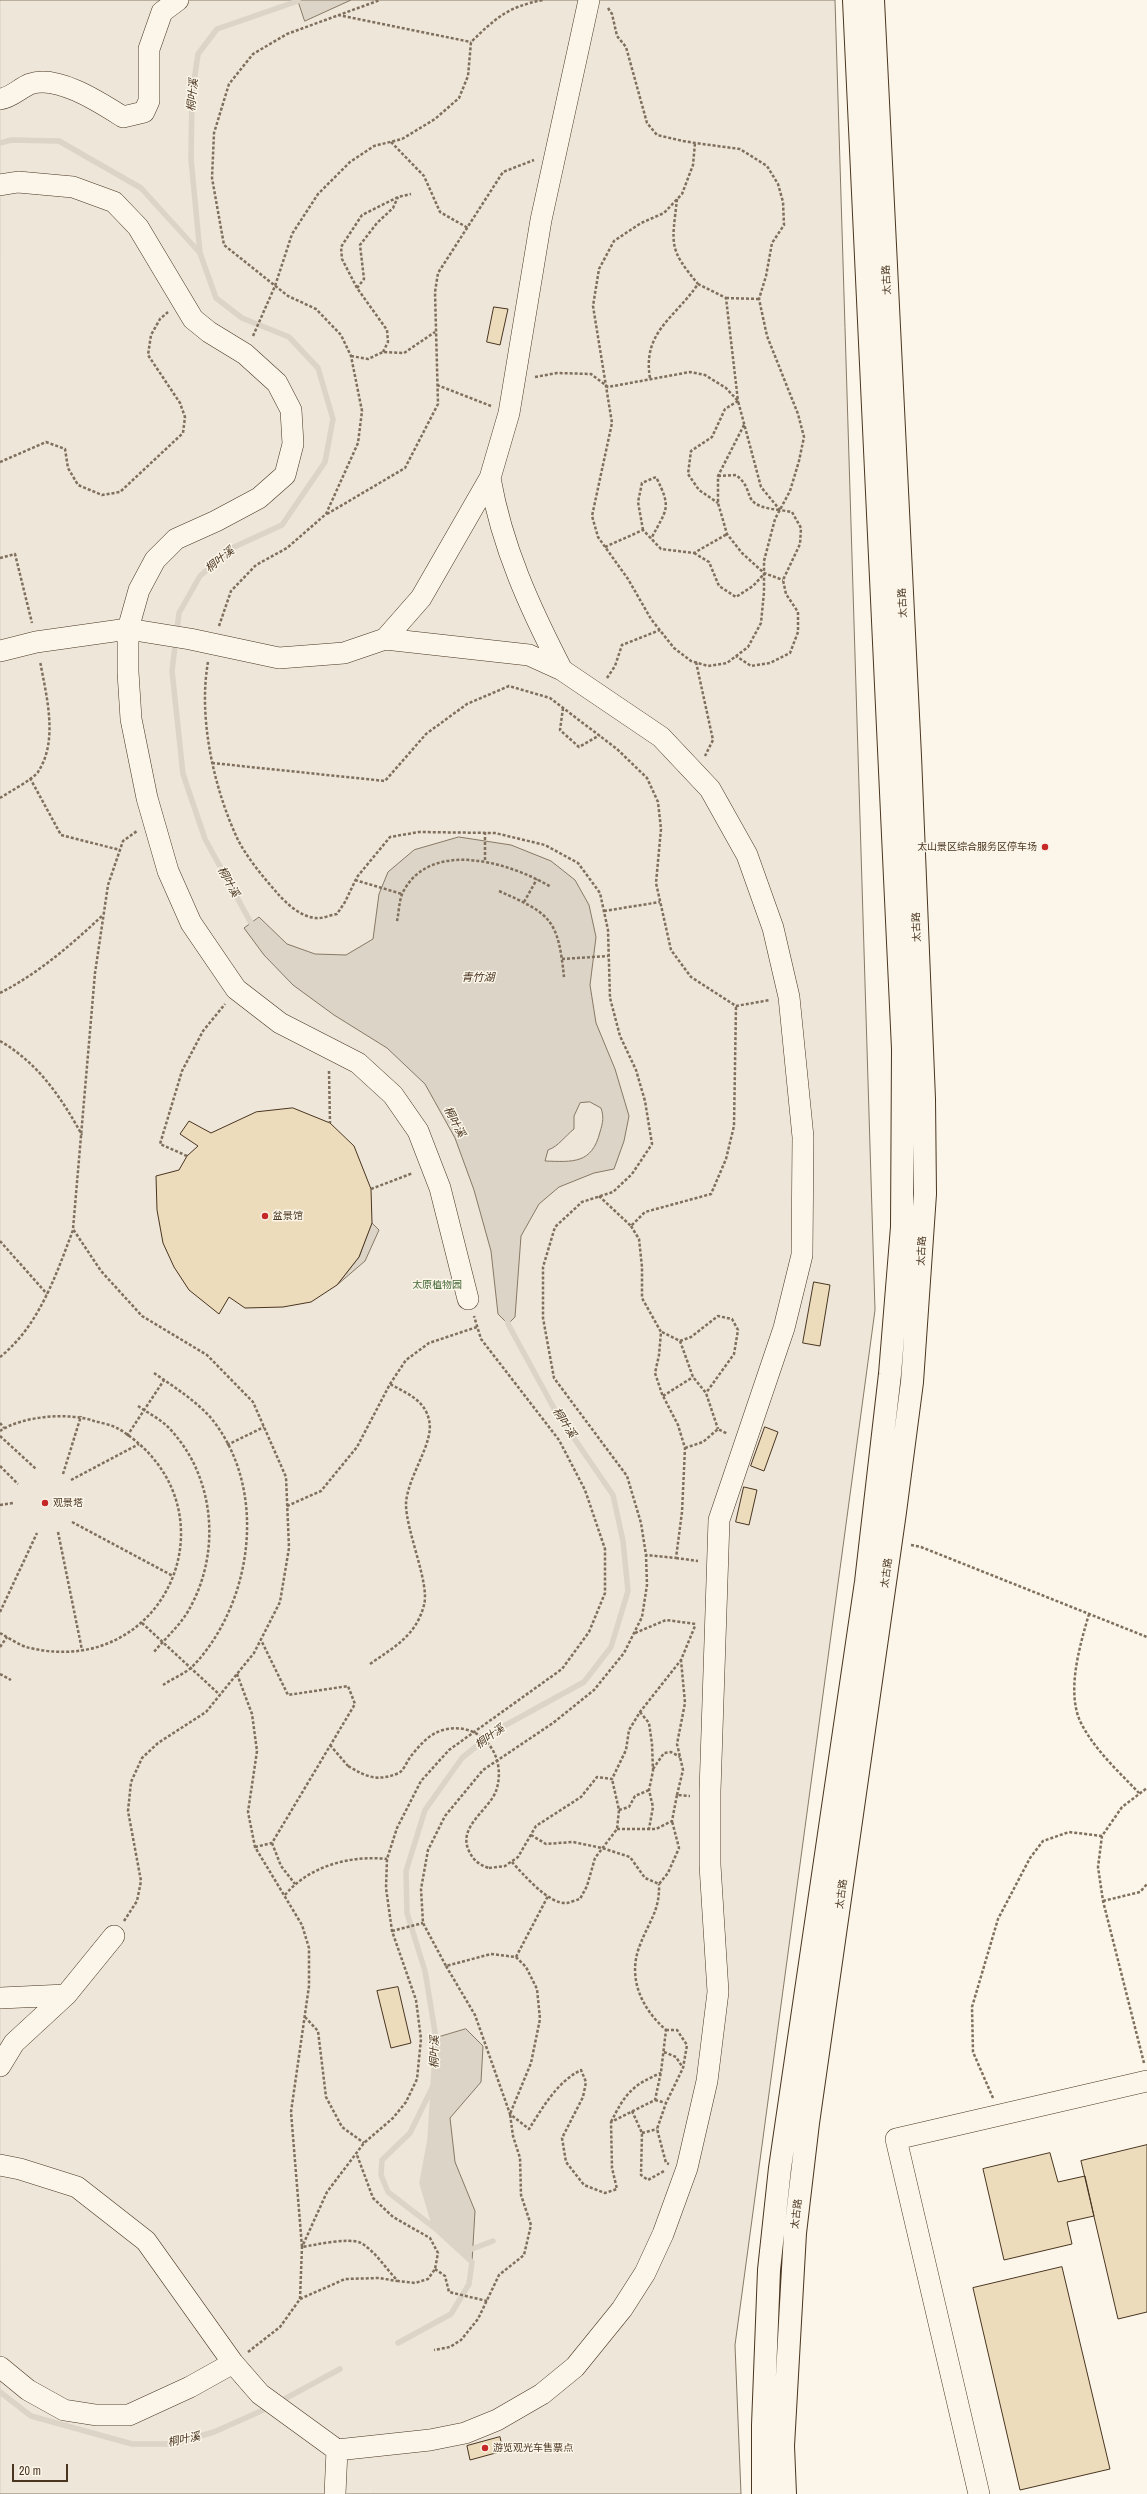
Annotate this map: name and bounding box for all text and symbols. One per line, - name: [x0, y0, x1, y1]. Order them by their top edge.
- water label: 桐叶溪: [185, 78, 201, 112]
- street label: 太古路: [880, 265, 894, 295]
- water label: 桐叶溪: [203, 544, 237, 576]
- street label: 太古路: [896, 588, 910, 618]
- place label: 太山景区综合服务区停车场: [917, 841, 1037, 853]
- marker: 太山景区综合服务区停车场: [1040, 842, 1050, 852]
- water label: 桐叶溪: [214, 864, 242, 900]
- street label: 太古路: [910, 912, 924, 942]
- water label: 青竹湖: [462, 971, 494, 985]
- water label: 桐叶溪: [440, 1104, 468, 1140]
- place label: 盆景馆: [273, 1210, 303, 1222]
- marker: 盆景馆: [260, 1211, 270, 1221]
- street label: 太古路: [915, 1236, 929, 1266]
- park label: 太原植物园: [412, 1279, 462, 1291]
- water label: 桐叶溪: [549, 1406, 579, 1440]
- place label: 观景塔: [53, 1497, 83, 1509]
- marker: 观景塔: [40, 1498, 50, 1508]
- street label: 太古路: [879, 1557, 895, 1589]
- water label: 桐叶溪: [473, 1722, 507, 1752]
- street label: 太古路: [834, 1878, 850, 1910]
- water label: 桐叶溪: [428, 2035, 442, 2069]
- street label: 太古路: [789, 2198, 805, 2230]
- water label: 桐叶溪: [166, 2430, 202, 2450]
- place label: 游览观光车售票点: [493, 2442, 573, 2454]
- marker: 游览观光车售票点: [480, 2443, 490, 2453]
- scale bar: [14, 2456, 70, 2482]
- text: 20 m: [19, 2463, 41, 2479]

